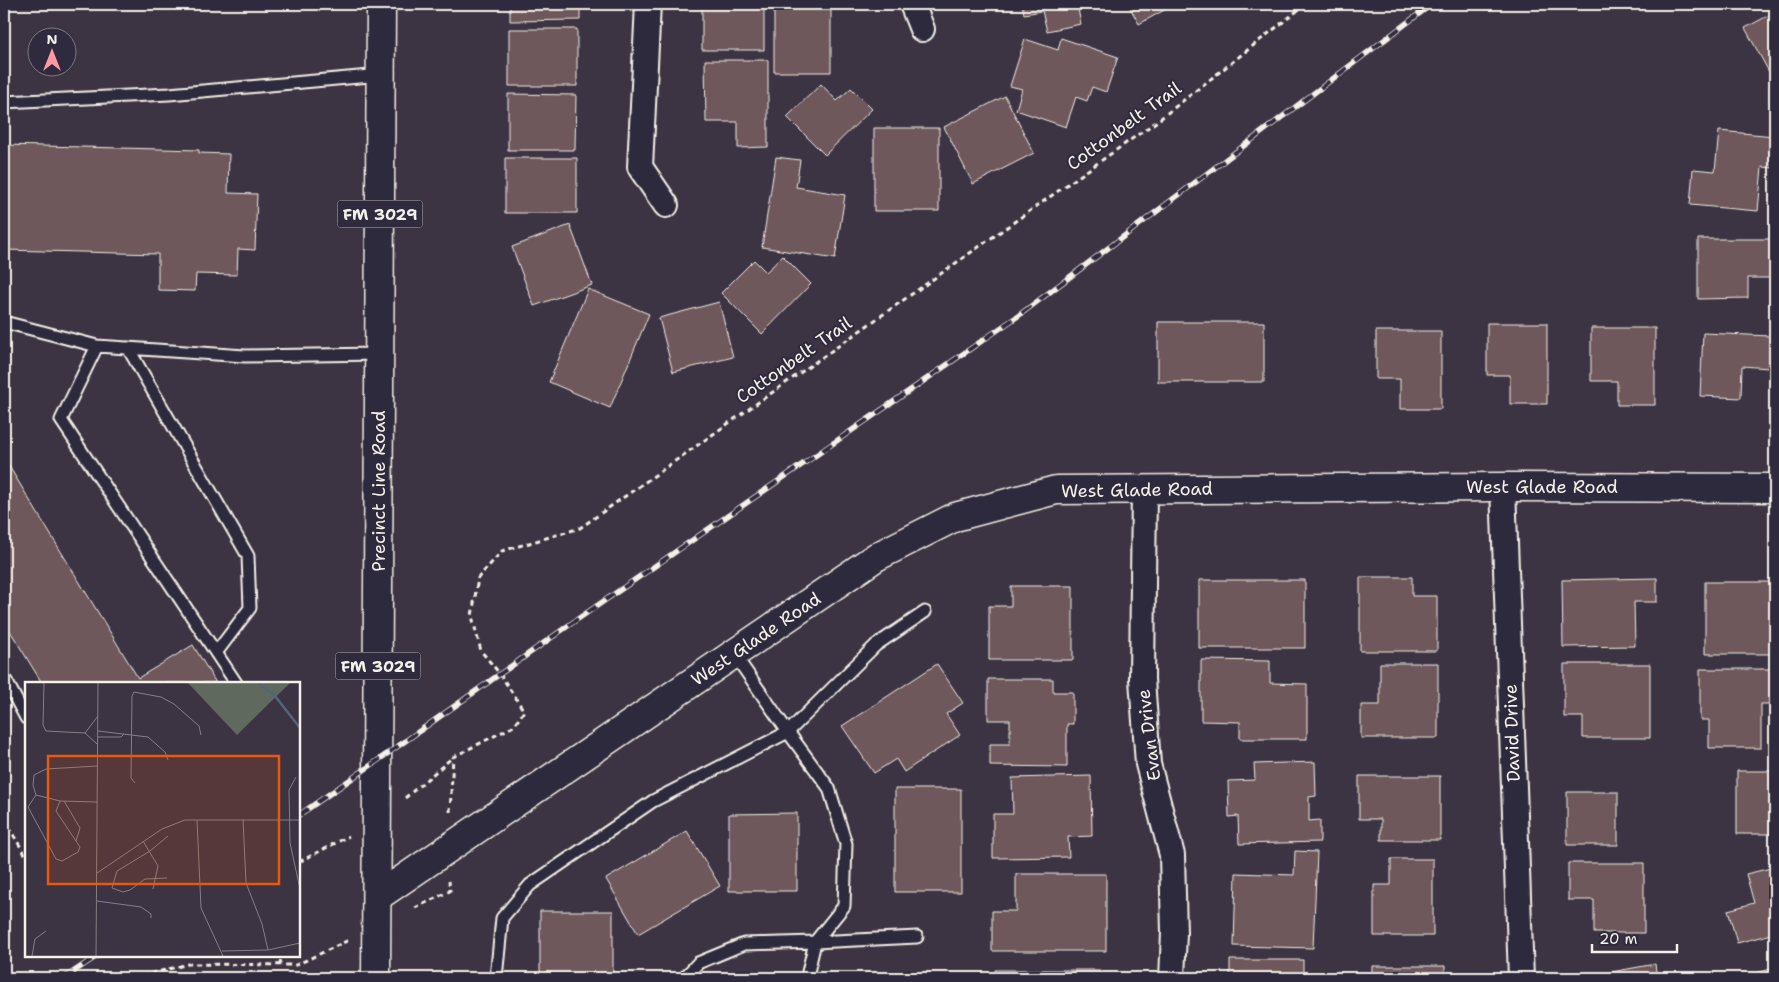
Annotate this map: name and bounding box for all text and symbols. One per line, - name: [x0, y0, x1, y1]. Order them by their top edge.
- north arrow: [28, 28, 78, 78]
- text: N: [46, 30, 58, 48]
- street label: Cottonbelt Trail: [1062, 76, 1187, 176]
- road number: FM 3029: [338, 200, 422, 228]
- street label: Cottonbelt Trail: [731, 311, 857, 409]
- street label: Precinct Line Road: [367, 410, 391, 572]
- street label: West Glade Road: [1466, 475, 1618, 499]
- street label: West Glade Road: [1061, 477, 1213, 503]
- street label: West Glade Road: [686, 587, 826, 691]
- road number: FM 3029: [336, 652, 420, 679]
- inset map: [25, 682, 300, 957]
- street label: David Drive: [1498, 684, 1526, 782]
- street label: Evan Drive: [1131, 688, 1167, 782]
- scale bar: [1592, 922, 1676, 954]
- text: 20 m: [1599, 929, 1638, 949]

